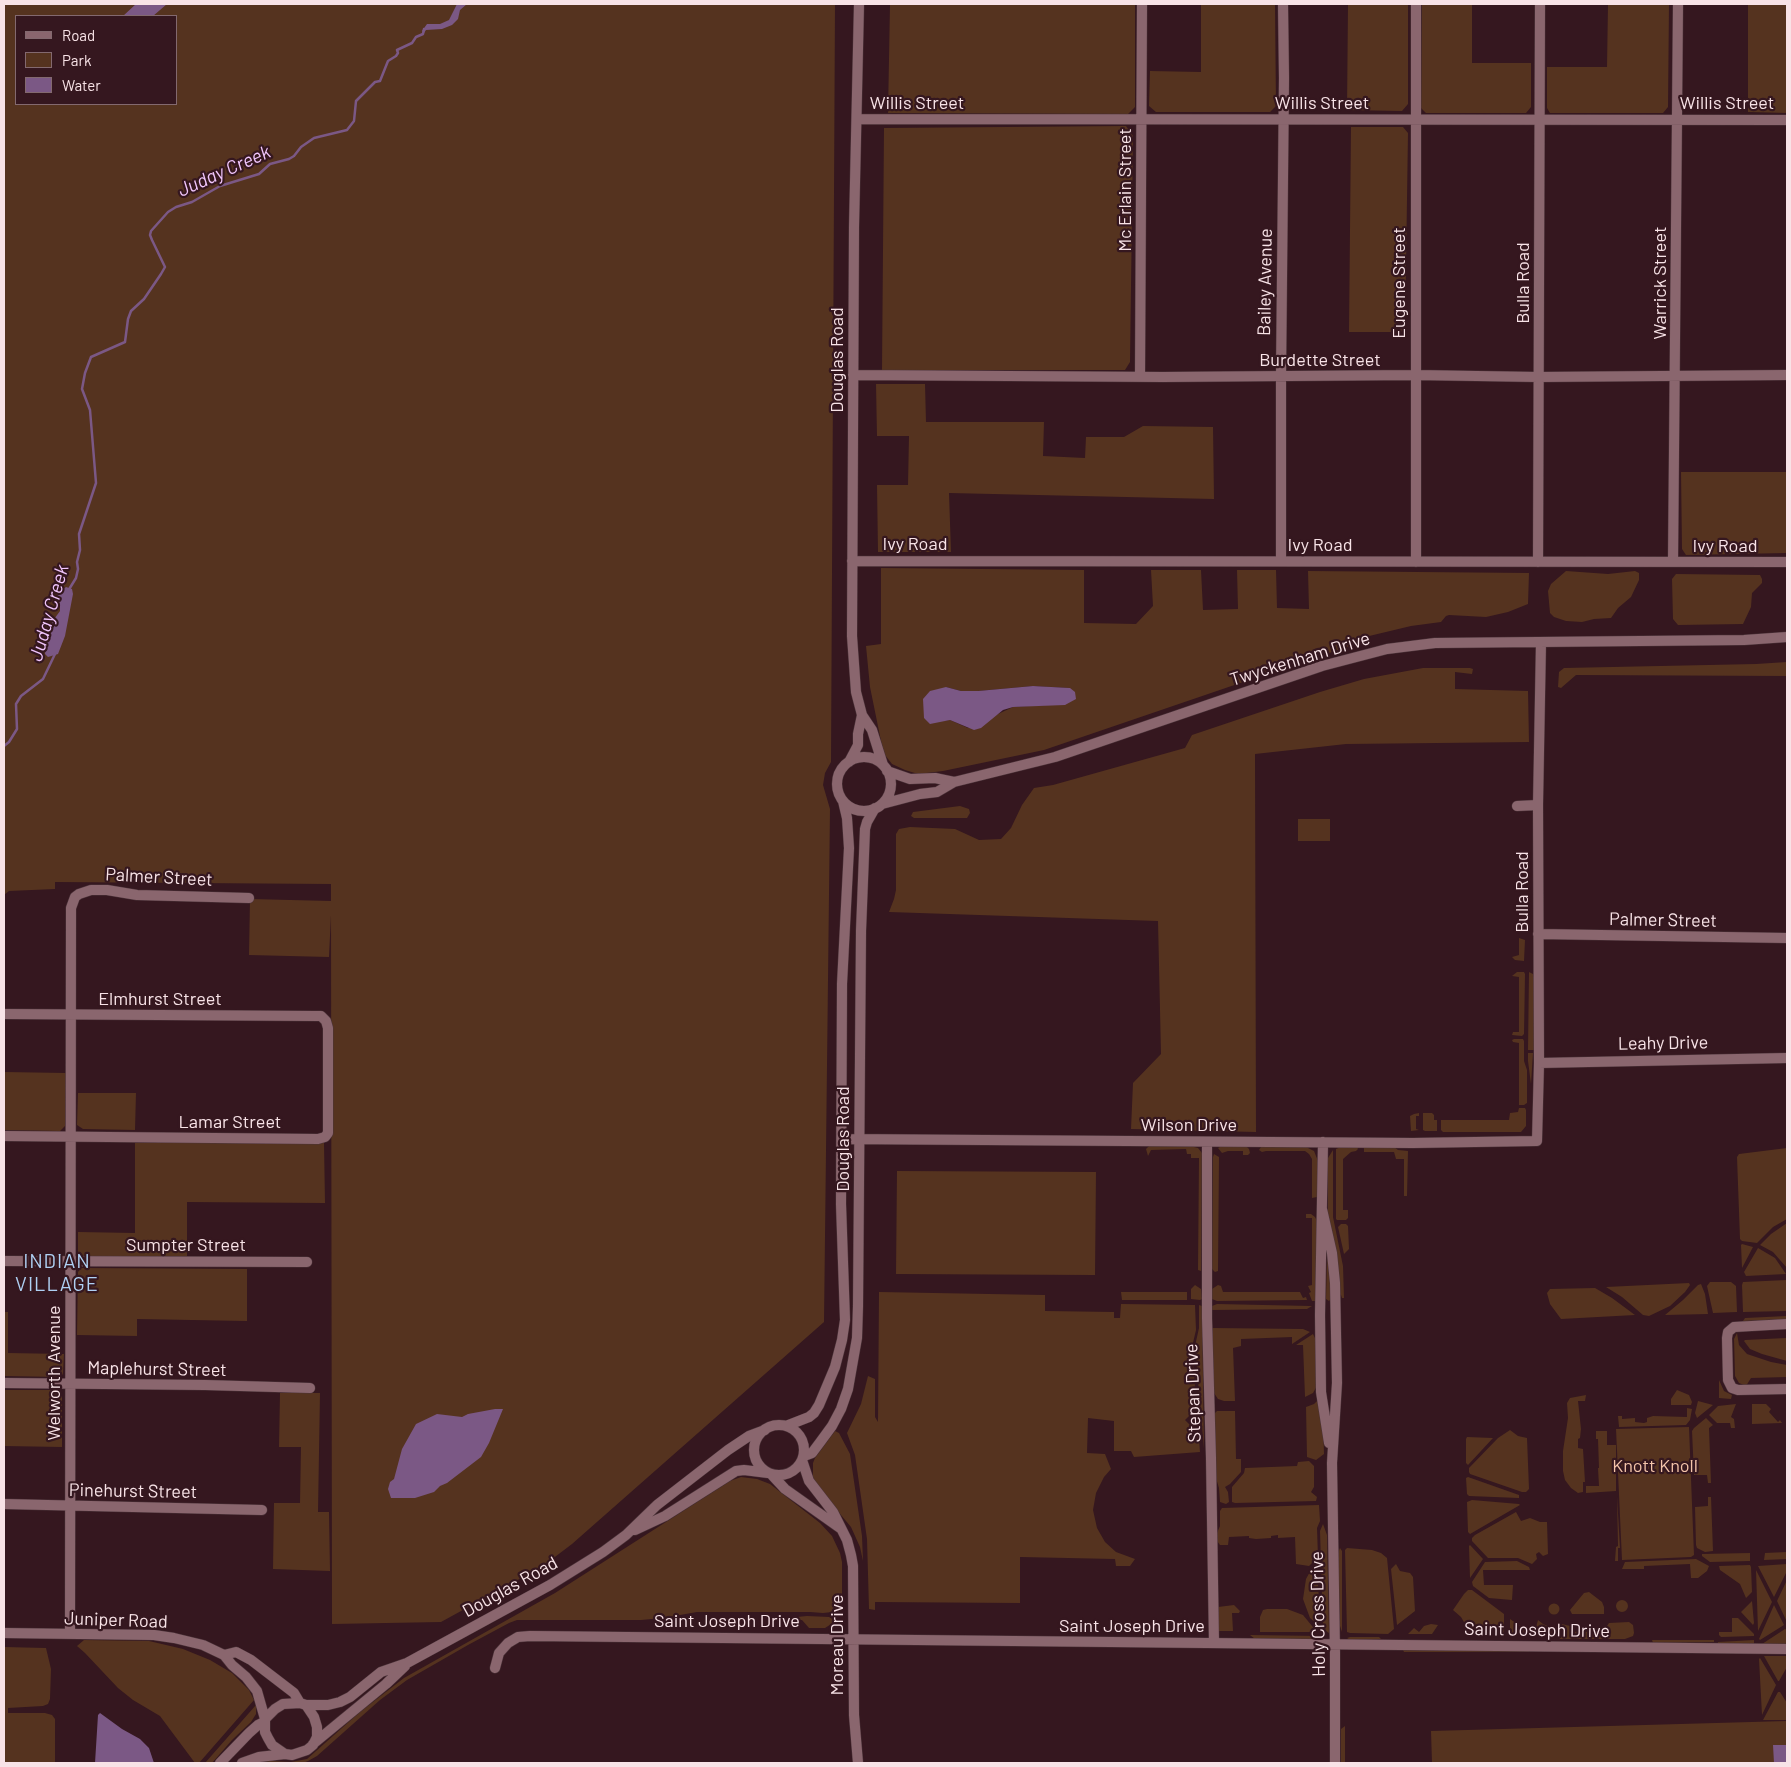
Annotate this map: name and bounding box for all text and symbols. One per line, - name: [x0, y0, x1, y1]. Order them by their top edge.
- legend: [15, 15, 178, 105]
- text: Road: [62, 26, 95, 44]
- text: Park: [62, 51, 91, 69]
- text: Water: [62, 76, 101, 94]
- street label: Willis Street: [870, 92, 964, 114]
- street label: Willis Street: [1275, 92, 1369, 114]
- street label: Willis Street: [1680, 92, 1774, 114]
- street label: Mc Erlain Street: [1114, 128, 1136, 252]
- water label: Juday Creek: [174, 140, 274, 202]
- street label: Eugene Street: [1388, 227, 1410, 339]
- street label: Warrick Street: [1649, 227, 1671, 339]
- street label: Bailey Avenue: [1253, 228, 1277, 336]
- street label: Bulla Road: [1512, 242, 1534, 324]
- street label: Douglas Road: [826, 307, 848, 413]
- street label: Burdette Street: [1259, 349, 1381, 371]
- street label: Ivy Road: [883, 533, 947, 555]
- street label: Ivy Road: [1288, 534, 1352, 556]
- street label: Ivy Road: [1693, 535, 1757, 557]
- water label: Juday Creek: [24, 562, 74, 664]
- street label: Twyckenham Drive: [1227, 627, 1373, 691]
- street label: Bulla Road: [1511, 851, 1533, 933]
- street label: Palmer Street: [105, 863, 213, 891]
- street label: Palmer Street: [1609, 908, 1717, 932]
- street label: Elmhurst Street: [98, 988, 222, 1010]
- street label: Leahy Drive: [1618, 1031, 1708, 1055]
- street label: Douglas Road: [832, 1086, 854, 1192]
- street label: Lamar Street: [179, 1111, 281, 1133]
- street label: Wilson Drive: [1141, 1114, 1237, 1136]
- street label: Sumpter Street: [126, 1234, 246, 1256]
- district label: INDIAN VILLAGE: [14, 1249, 100, 1296]
- street label: Welworth Avenue: [43, 1306, 65, 1440]
- street label: Stepan Drive: [1180, 1343, 1206, 1443]
- street label: Maplehurst Street: [87, 1357, 227, 1381]
- park label: Knott Knoll: [1612, 1455, 1698, 1477]
- street label: Pinehurst Street: [69, 1479, 197, 1503]
- street label: Holy Cross Drive: [1306, 1551, 1330, 1677]
- street label: Douglas Road: [459, 1552, 561, 1622]
- street label: Moreau Drive: [826, 1594, 848, 1696]
- street label: Juniper Road: [64, 1607, 168, 1633]
- street label: Saint Joseph Drive: [654, 1610, 800, 1632]
- street label: Saint Joseph Drive: [1059, 1615, 1205, 1637]
- street label: Saint Joseph Drive: [1464, 1618, 1610, 1642]

